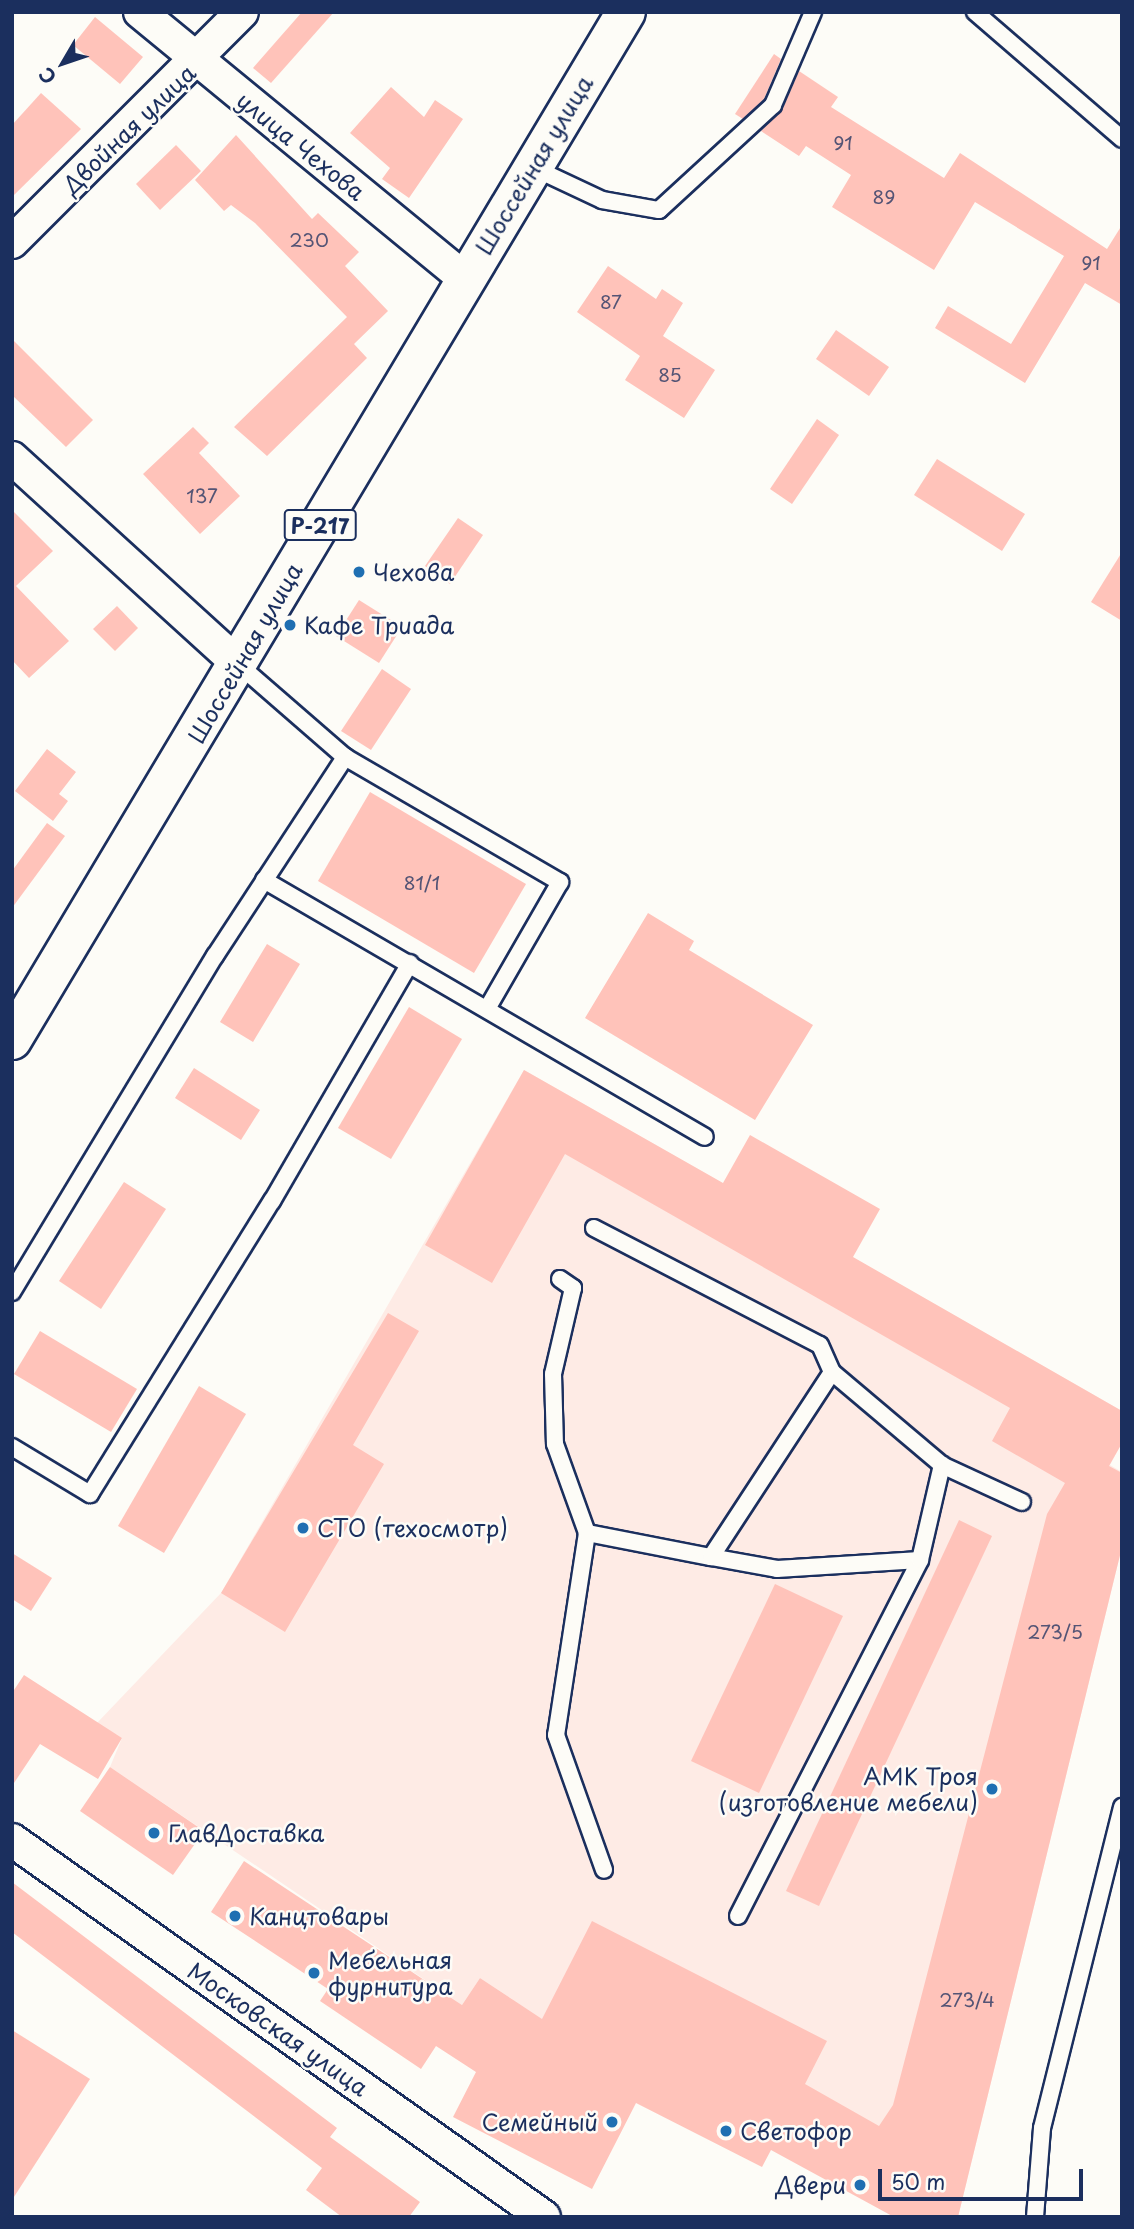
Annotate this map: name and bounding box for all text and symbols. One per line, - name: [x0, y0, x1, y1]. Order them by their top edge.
- north arrow: [28, 28, 98, 98]
- street label: Двойная улица: [56, 58, 202, 200]
- text: С: [31, 62, 62, 91]
- street label: Шоссейная улица: [469, 70, 599, 260]
- street label: улица Чехова: [231, 86, 371, 206]
- house number: 91: [833, 132, 853, 154]
- house number: 89: [873, 186, 895, 208]
- house number: 230: [289, 229, 329, 251]
- house number: 91: [1081, 252, 1101, 274]
- house number: 87: [600, 291, 622, 313]
- house number: 85: [658, 364, 682, 386]
- house number: 137: [186, 485, 218, 507]
- road number: Р-217: [283, 508, 357, 542]
- street label: Шоссейная улица: [182, 557, 308, 749]
- place label: Чехова: [373, 558, 454, 586]
- marker: Чехова: [351, 564, 367, 580]
- place label: Кафе Триада: [304, 611, 454, 639]
- marker: Кафе Триада: [282, 617, 298, 633]
- house number: 81/1: [404, 872, 440, 894]
- place label: СТО (техосмотр): [317, 1514, 509, 1542]
- marker: СТО (техосмотр): [295, 1520, 311, 1536]
- house number: 273/5: [1027, 1621, 1083, 1643]
- place label: АМК Троя (изготовление мебели): [719, 1762, 978, 1816]
- marker: АМК Троя (изготовление мебели): [984, 1781, 1000, 1797]
- place label: ГлавДоставка: [168, 1819, 324, 1847]
- marker: ГлавДоставка: [146, 1825, 162, 1841]
- place label: Канцтовары: [249, 1902, 389, 1930]
- marker: Канцтовары: [227, 1908, 243, 1924]
- place label: Мебельная фурнитура: [328, 1946, 453, 2000]
- street label: Московская улица: [182, 1956, 374, 2102]
- marker: Мебельная фурнитура: [306, 1965, 322, 1981]
- house number: 273/4: [939, 1989, 995, 2011]
- place label: Семейный: [482, 2108, 598, 2136]
- marker: Семейный: [604, 2114, 620, 2130]
- place label: Светофор: [740, 2117, 852, 2145]
- marker: Светофор: [718, 2123, 734, 2139]
- scale bar: [882, 2156, 1087, 2200]
- text: 50 m: [891, 2165, 945, 2197]
- place label: Двери: [775, 2171, 846, 2199]
- marker: Двери: [852, 2177, 868, 2193]

